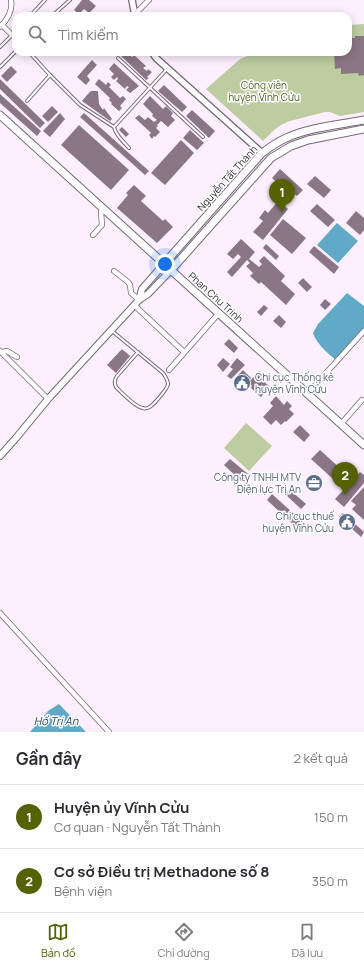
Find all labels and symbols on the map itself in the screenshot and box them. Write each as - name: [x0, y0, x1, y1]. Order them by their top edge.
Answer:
- park label: Công viên huyện Vĩnh Cửu: [228, 78, 300, 104]
- street label: Nguyễn Tất Thành: [194, 142, 260, 214]
- pin: 1: [269, 179, 295, 212]
- your location: [155, 254, 175, 274]
- street label: Phan Chu Trinh: [185, 268, 247, 326]
- place label: Chi cục Thống kê huyện Vĩnh Cửu: [255, 370, 334, 396]
- public building icon: Chi cục Thống kê huyện Vĩnh Cửu: [232, 373, 252, 393]
- pin: 2: [332, 462, 358, 495]
- place label: Công ty TNHH MTV Điện lực Trị An: [214, 470, 301, 496]
- office icon: Công ty TNHH MTV Điện lực Trị An: [304, 473, 324, 493]
- place label: Chi cục thuế huyện Vĩnh Cửu: [262, 509, 334, 535]
- public building icon: Chi cục thuế huyện Vĩnh Cửu: [337, 512, 357, 532]
- water label: Hồ Trị An: [34, 713, 79, 728]

